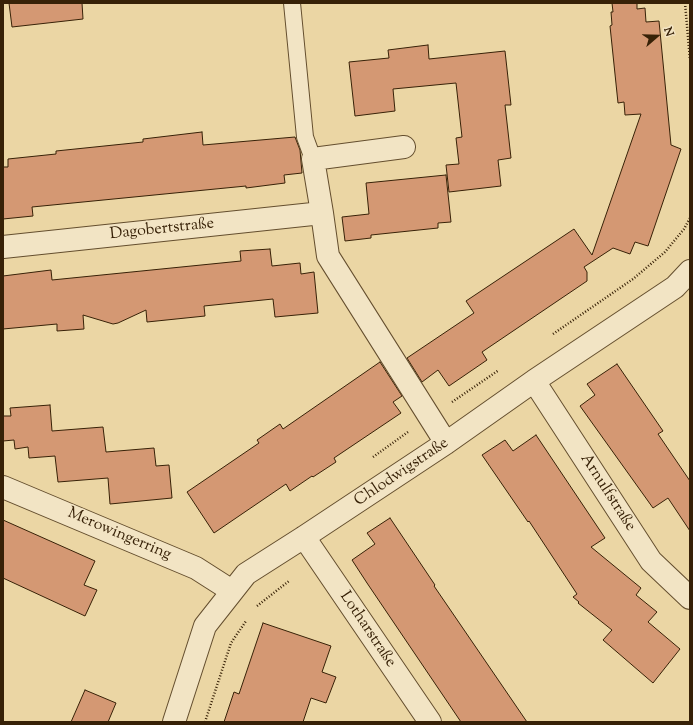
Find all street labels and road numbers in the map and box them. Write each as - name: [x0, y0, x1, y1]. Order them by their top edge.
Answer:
- street label: Dagobertstraße: [109, 215, 215, 245]
- street label: Chlodwigstraße: [351, 434, 453, 512]
- street label: Arnulfstraße: [575, 451, 639, 535]
- street label: Merowingerring: [64, 505, 174, 565]
- street label: Lotharstraße: [335, 588, 399, 672]

